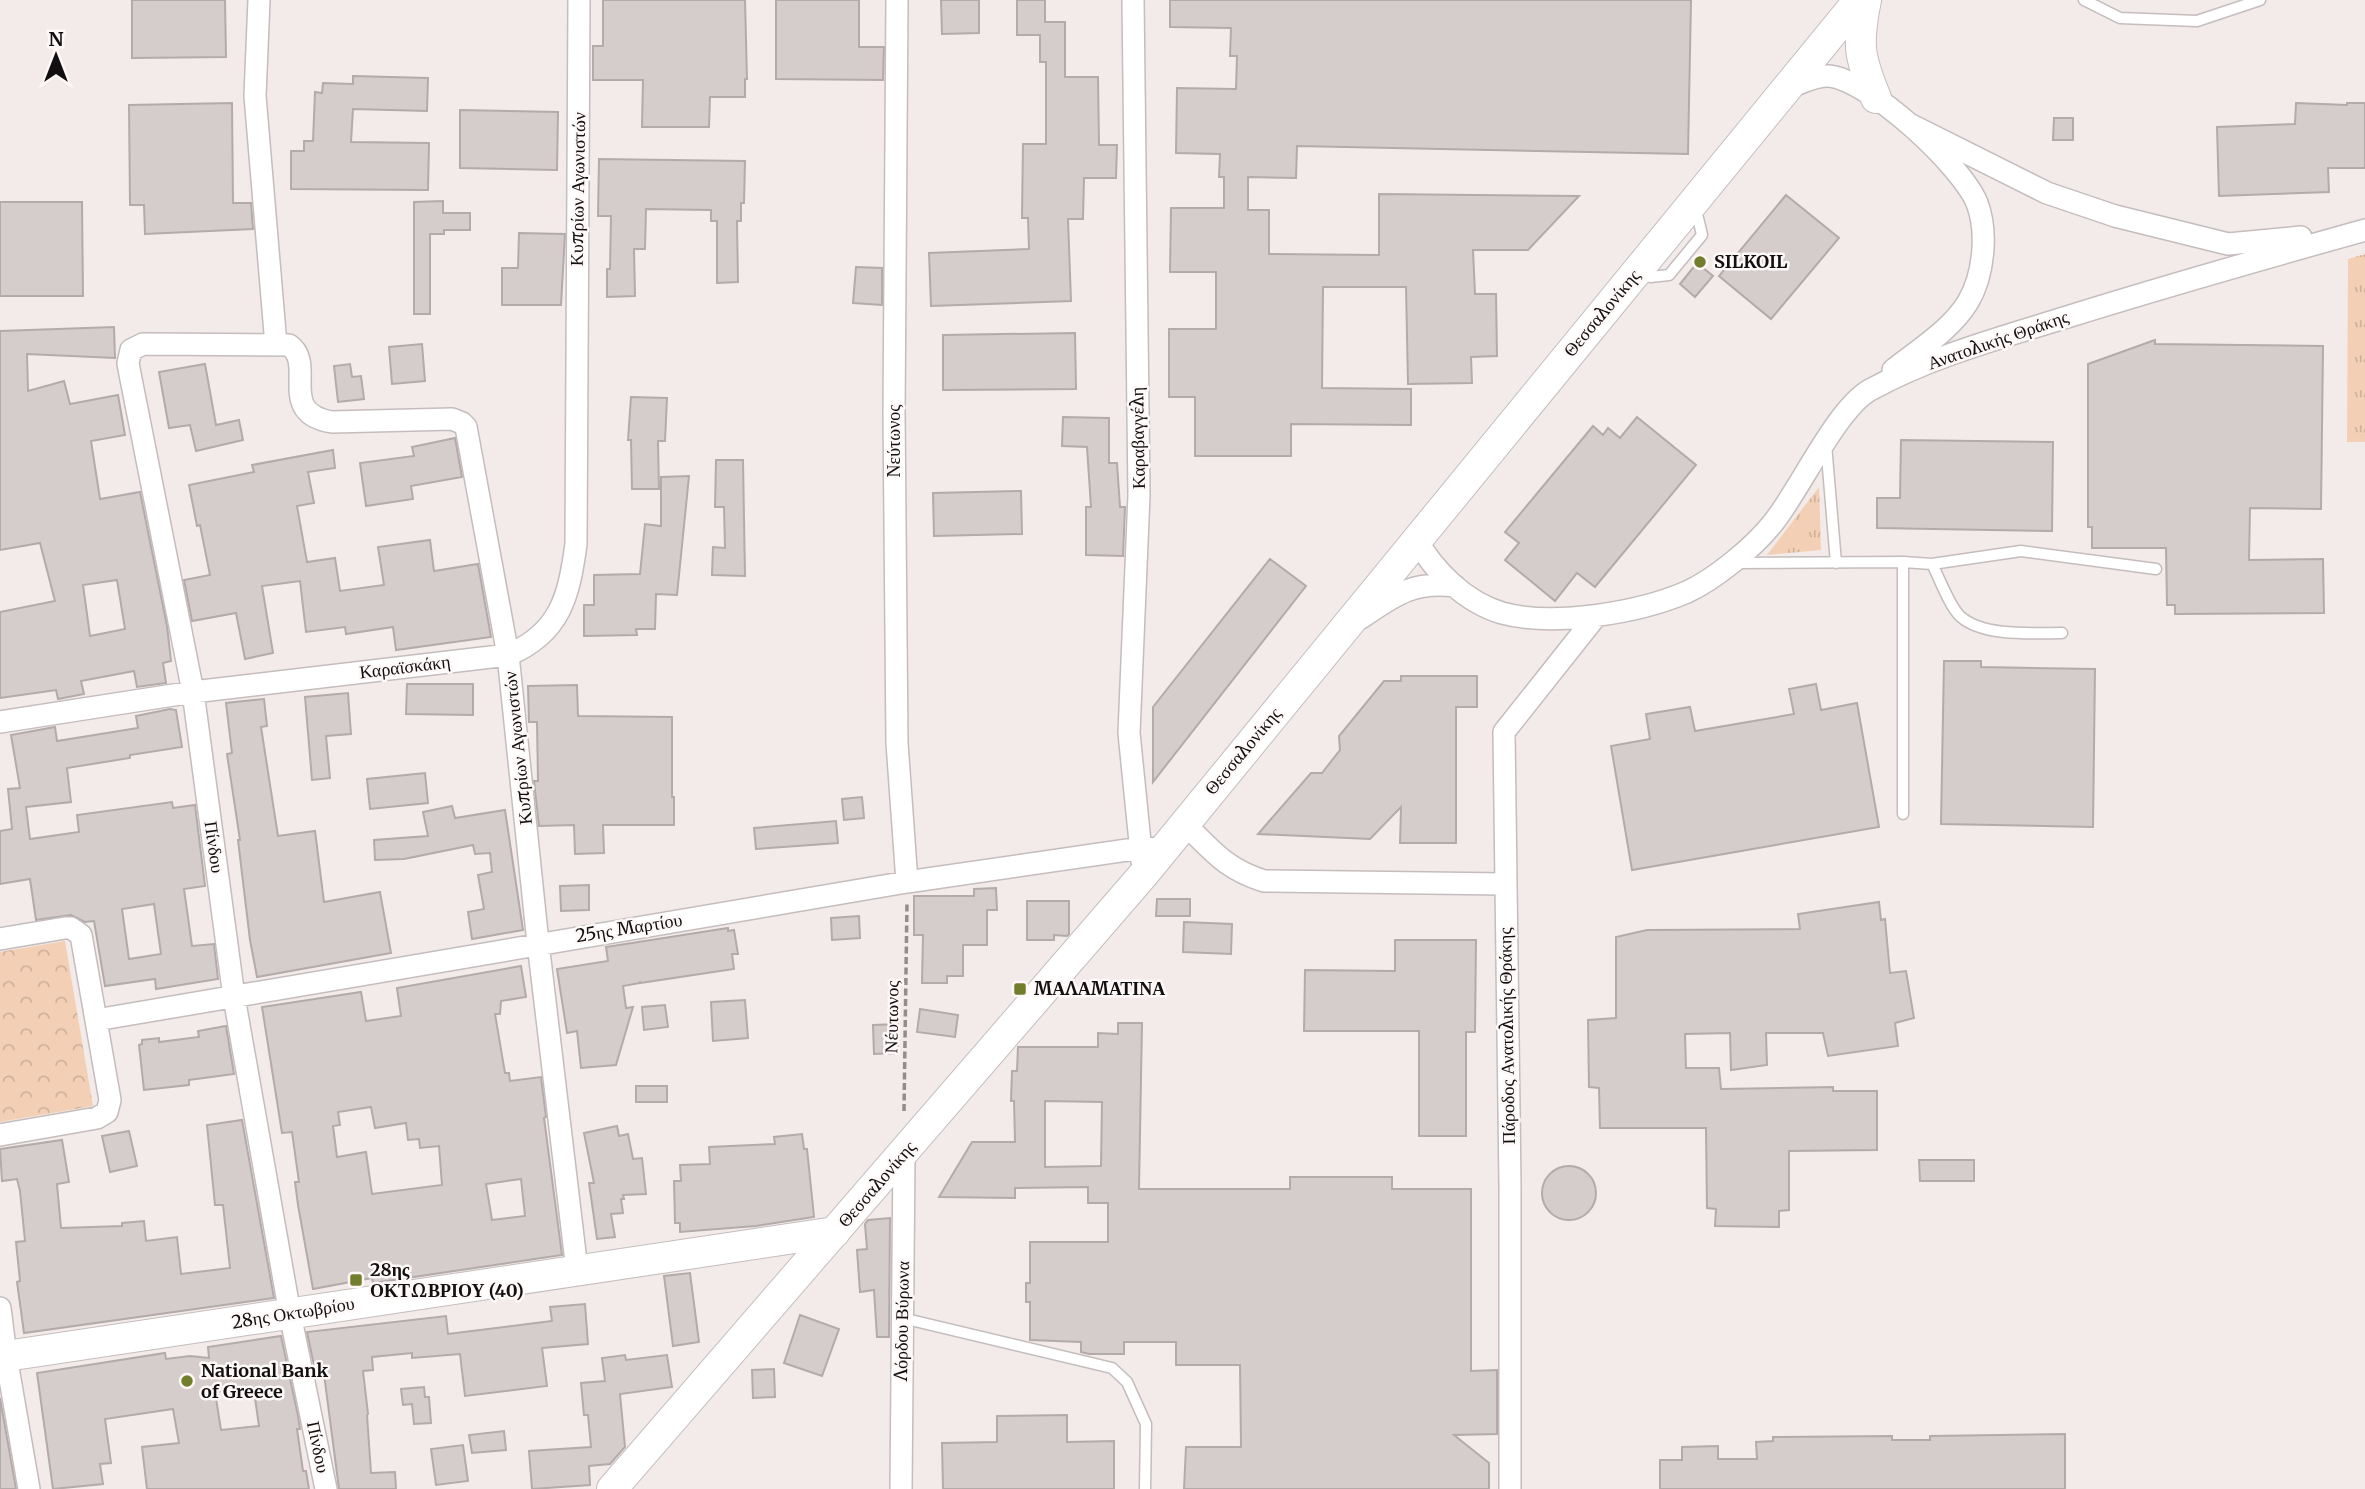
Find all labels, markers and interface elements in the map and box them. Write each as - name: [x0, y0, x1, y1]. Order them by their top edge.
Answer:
- north arrow: [21, 21, 91, 91]
- text: N: [48, 27, 64, 51]
- street label: Κυπρίων Αγωνιστών: [565, 112, 590, 266]
- place label: SILKOIL: [1714, 250, 1788, 273]
- marker: SILKOIL: [1692, 254, 1708, 270]
- street label: Θεσσαλονίκης: [1558, 264, 1645, 361]
- street label: Ανατολικής Θράκης: [1924, 305, 2071, 374]
- street label: Καραβαγγέλη: [1125, 387, 1150, 489]
- street label: Νεύτωνος: [882, 405, 905, 477]
- street label: Καραϊσκάκη: [358, 650, 452, 683]
- street label: Κυπρίων Αγωνιστών: [498, 670, 537, 826]
- street label: Θεσσαλονίκης: [1199, 702, 1286, 799]
- street label: Πίνδου: [199, 819, 230, 875]
- street label: 25ης Μαρτίου: [574, 908, 684, 947]
- street label: Πάροδος Ανατολικής Θράκης: [1493, 927, 1520, 1145]
- place label: ΜΑΛΑΜΑΤΙΝΑ: [1034, 977, 1165, 1000]
- street label: Νέυτωνος: [879, 980, 904, 1054]
- marker: ΜΑΛΑΜΑΤΙΝΑ: [1012, 981, 1028, 997]
- street label: Θεσσαλονίκης: [833, 1136, 921, 1232]
- place label: 28ης ΟΚΤΩΒΡΙΟΥ (40): [370, 1258, 524, 1302]
- street label: Λόρδου Βύρωνα: [889, 1260, 914, 1382]
- marker: 28ης ΟΚΤΩΒΡΙΟΥ (40): [348, 1272, 364, 1288]
- street label: 28ης Οκτωβρίου: [230, 1291, 356, 1334]
- place label: National Bank of Greece: [201, 1359, 329, 1403]
- marker: National Bank of Greece: [179, 1373, 195, 1389]
- street label: Πίνδου: [302, 1419, 335, 1475]

